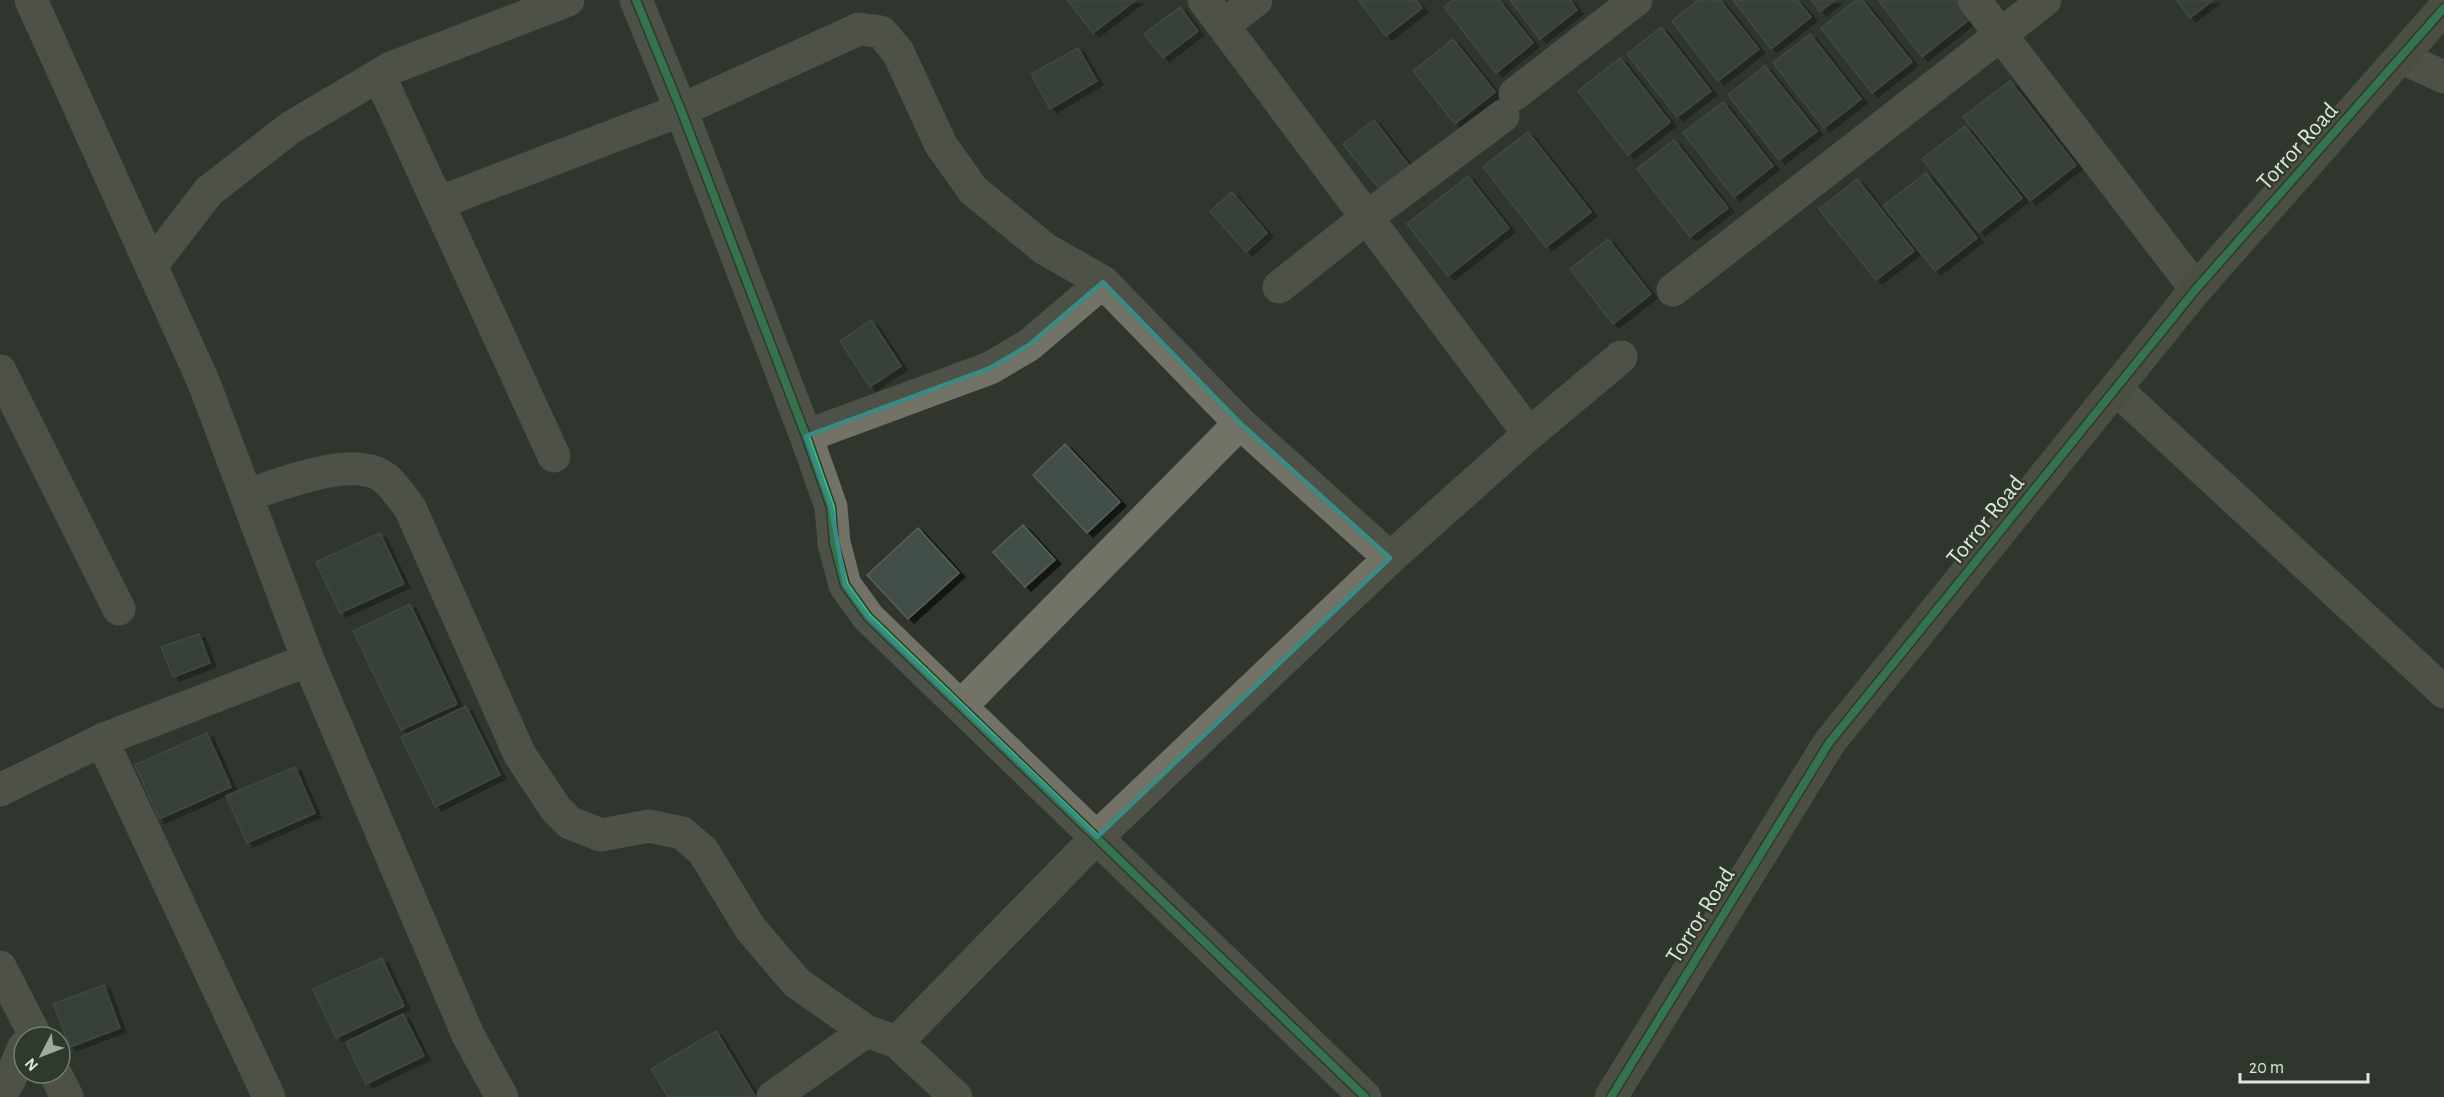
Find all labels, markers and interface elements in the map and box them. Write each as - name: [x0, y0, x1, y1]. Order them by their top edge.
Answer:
- street label: Torror Road: [2253, 98, 2343, 195]
- street label: Torror Road: [1942, 471, 2029, 570]
- street label: Torror Road: [1662, 863, 1740, 968]
- north arrow: [12, 1025, 72, 1085]
- scale bar: [2240, 1046, 2368, 1084]
- text: N: [22, 1055, 41, 1074]
- text: 20 m: [2249, 1059, 2284, 1077]

